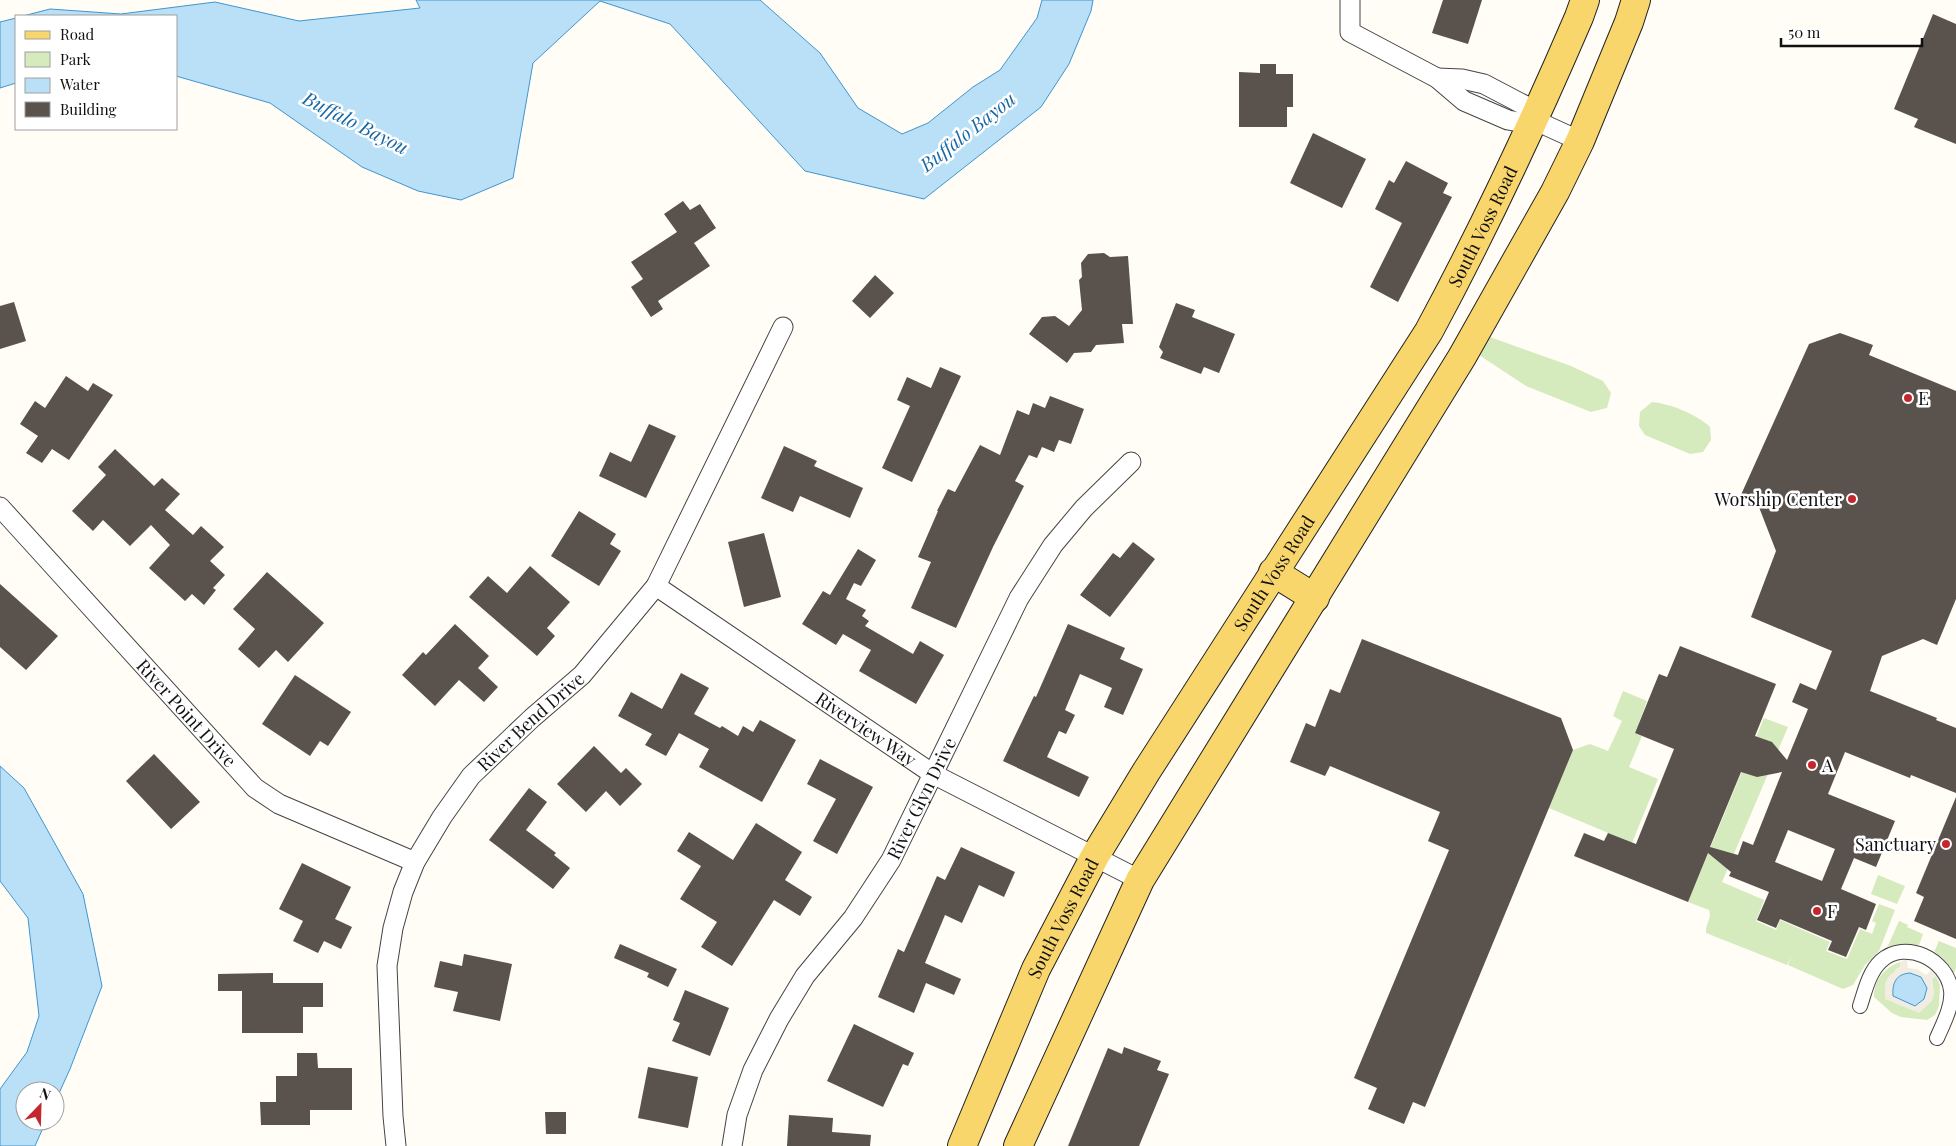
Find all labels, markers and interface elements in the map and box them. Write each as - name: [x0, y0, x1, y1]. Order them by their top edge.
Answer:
- legend: [15, 15, 178, 130]
- scale bar: [1781, 15, 1922, 47]
- text: 50 m: [1788, 22, 1821, 42]
- text: Road: [60, 24, 94, 44]
- text: Park: [60, 49, 92, 69]
- text: Water: [59, 74, 100, 94]
- water label: Buffalo Bayou: [298, 84, 413, 160]
- water label: Buffalo Bayou: [913, 85, 1020, 177]
- text: Building: [60, 99, 117, 119]
- street label: South Voss Road: [1442, 161, 1523, 291]
- place label: E: [1918, 386, 1929, 410]
- marker: E: [1902, 392, 1914, 404]
- place label: Worship Center: [1714, 487, 1842, 511]
- marker: Worship Center: [1846, 493, 1858, 505]
- street label: South Voss Road: [1228, 510, 1320, 635]
- street label: River Point Drive: [132, 654, 242, 772]
- street label: River Bend Drive: [472, 666, 589, 776]
- street label: Riverview Way: [811, 686, 921, 771]
- street label: River Glyn Drive: [881, 733, 961, 863]
- place label: A: [1821, 753, 1834, 777]
- marker: A: [1806, 759, 1818, 771]
- place label: Sanctuary: [1855, 832, 1936, 856]
- marker: Sanctuary: [1940, 838, 1952, 850]
- street label: South Voss Road: [1021, 854, 1104, 982]
- place label: F: [1827, 899, 1837, 923]
- marker: F: [1811, 905, 1823, 917]
- north arrow: [15, 1081, 65, 1131]
- text: N: [37, 1083, 54, 1104]

